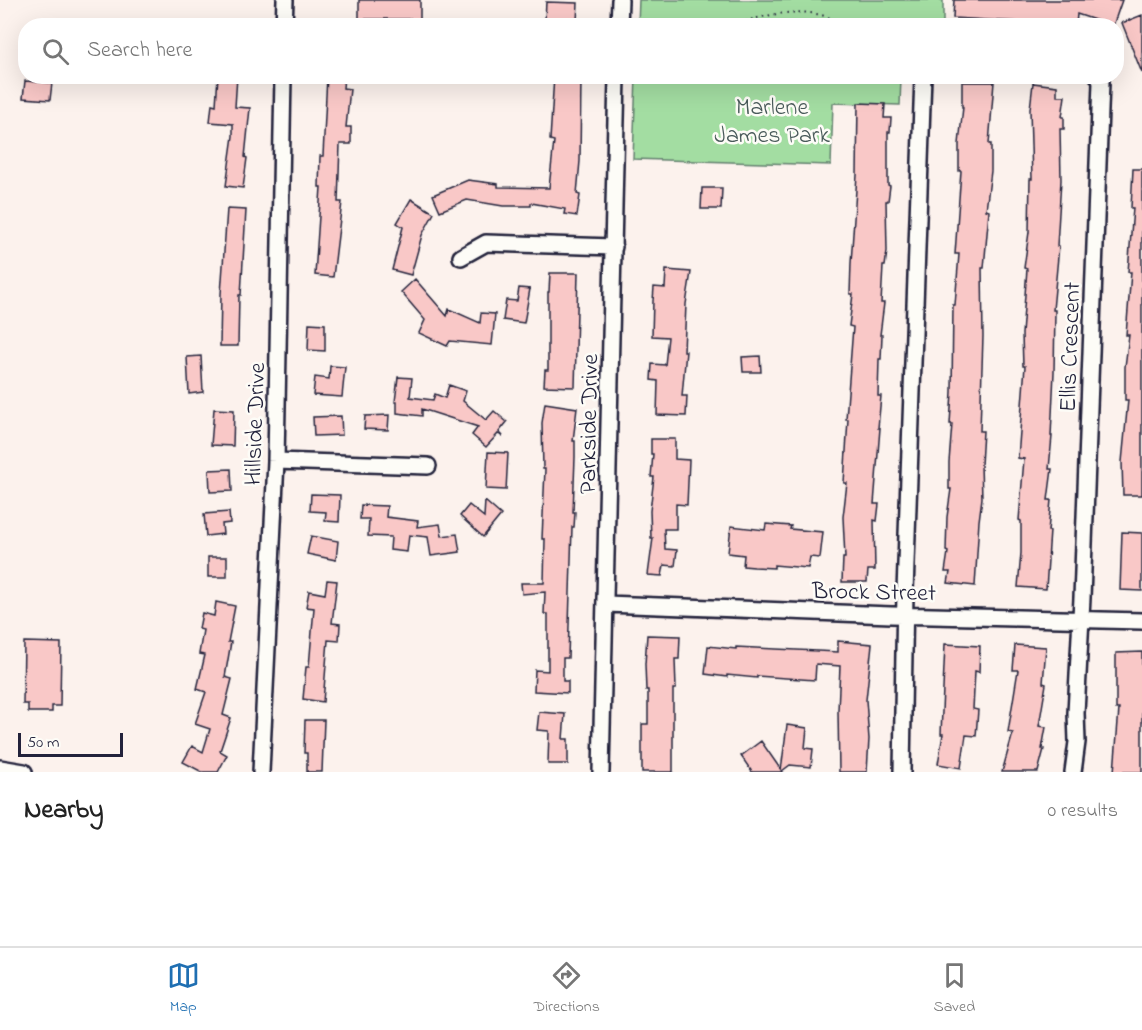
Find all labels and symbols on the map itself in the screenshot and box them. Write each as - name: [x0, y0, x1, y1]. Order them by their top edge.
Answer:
- park label: Marlene James Park: [714, 91, 830, 154]
- street label: Ellis Crescent: [1052, 281, 1091, 413]
- street label: Parkside Drive: [572, 353, 609, 494]
- street label: Hillside Drive: [237, 362, 276, 486]
- street label: Brock Street: [811, 575, 936, 612]
- scale bar: [18, 730, 123, 758]

